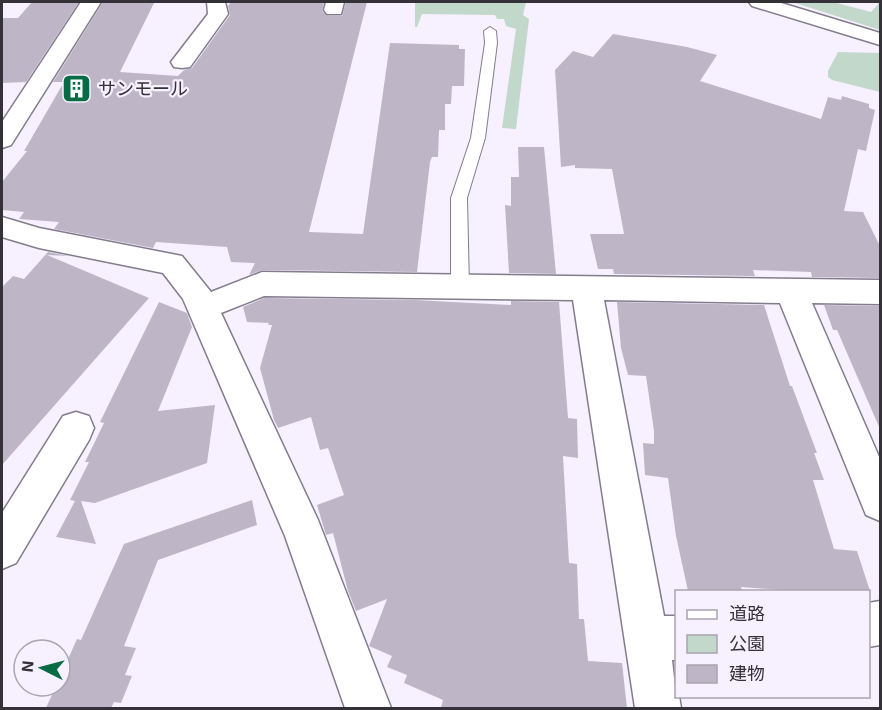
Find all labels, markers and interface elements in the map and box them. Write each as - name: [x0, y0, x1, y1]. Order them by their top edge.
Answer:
- building icon: サンモール: [61, 72, 93, 104]
- place label: サンモール: [98, 77, 188, 99]
- legend: [675, 590, 870, 698]
- text: 道路: [729, 602, 765, 624]
- text: 公園: [729, 632, 765, 654]
- north arrow: [12, 638, 72, 698]
- text: N: [17, 660, 37, 673]
- text: 建物: [729, 662, 765, 684]

